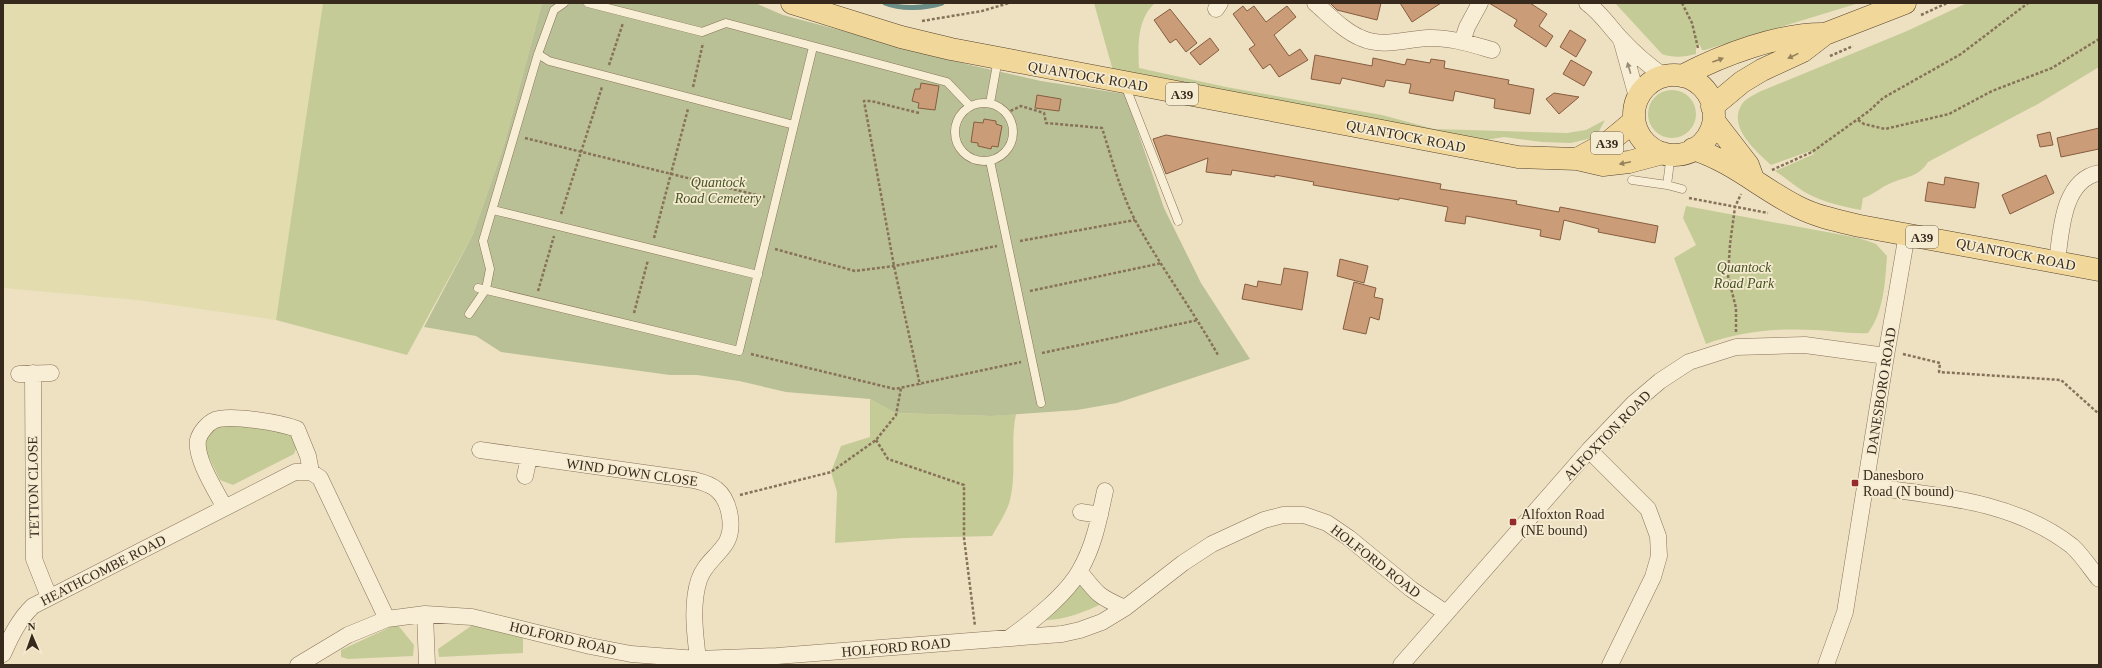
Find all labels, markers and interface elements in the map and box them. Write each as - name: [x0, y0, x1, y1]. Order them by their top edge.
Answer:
- one-way arrow: [1787, 53, 1798, 59]
- one-way arrow: [1712, 57, 1724, 63]
- street label: QUANTOCK ROAD: [1027, 59, 1149, 94]
- one-way arrow: [1626, 62, 1632, 74]
- road number: A39: [1166, 83, 1198, 105]
- street label: QUANTOCK ROAD: [1345, 118, 1467, 155]
- road number: A39: [1591, 132, 1623, 154]
- one-way arrow: [1619, 160, 1631, 166]
- park label: Quantock Road Cemetery: [674, 175, 762, 206]
- road number: A39: [1906, 226, 1938, 248]
- street label: QUANTOCK ROAD: [1955, 236, 2077, 273]
- park label: Quantock Road Park: [1713, 260, 1775, 291]
- street label: DANESBORO ROAD: [1864, 326, 1899, 456]
- street label: ALFOXTON ROAD: [1561, 388, 1654, 483]
- street label: TETTON CLOSE: [25, 436, 42, 538]
- street label: WIND DOWN CLOSE: [565, 456, 699, 489]
- place label: Danesboro Road (N bound): [1863, 468, 1954, 500]
- marker: Danesboro Road (N bound): [1850, 478, 1860, 488]
- place label: Alfoxton Road (NE bound): [1521, 507, 1605, 539]
- marker: Alfoxton Road (NE bound): [1508, 517, 1518, 527]
- street label: HOLFORD ROAD: [1328, 522, 1423, 601]
- street label: HEATHCOMBE ROAD: [38, 532, 168, 609]
- north arrow: [12, 616, 52, 656]
- street label: HOLFORD ROAD: [508, 619, 618, 658]
- text: N: [27, 620, 36, 632]
- street label: HOLFORD ROAD: [841, 635, 951, 660]

